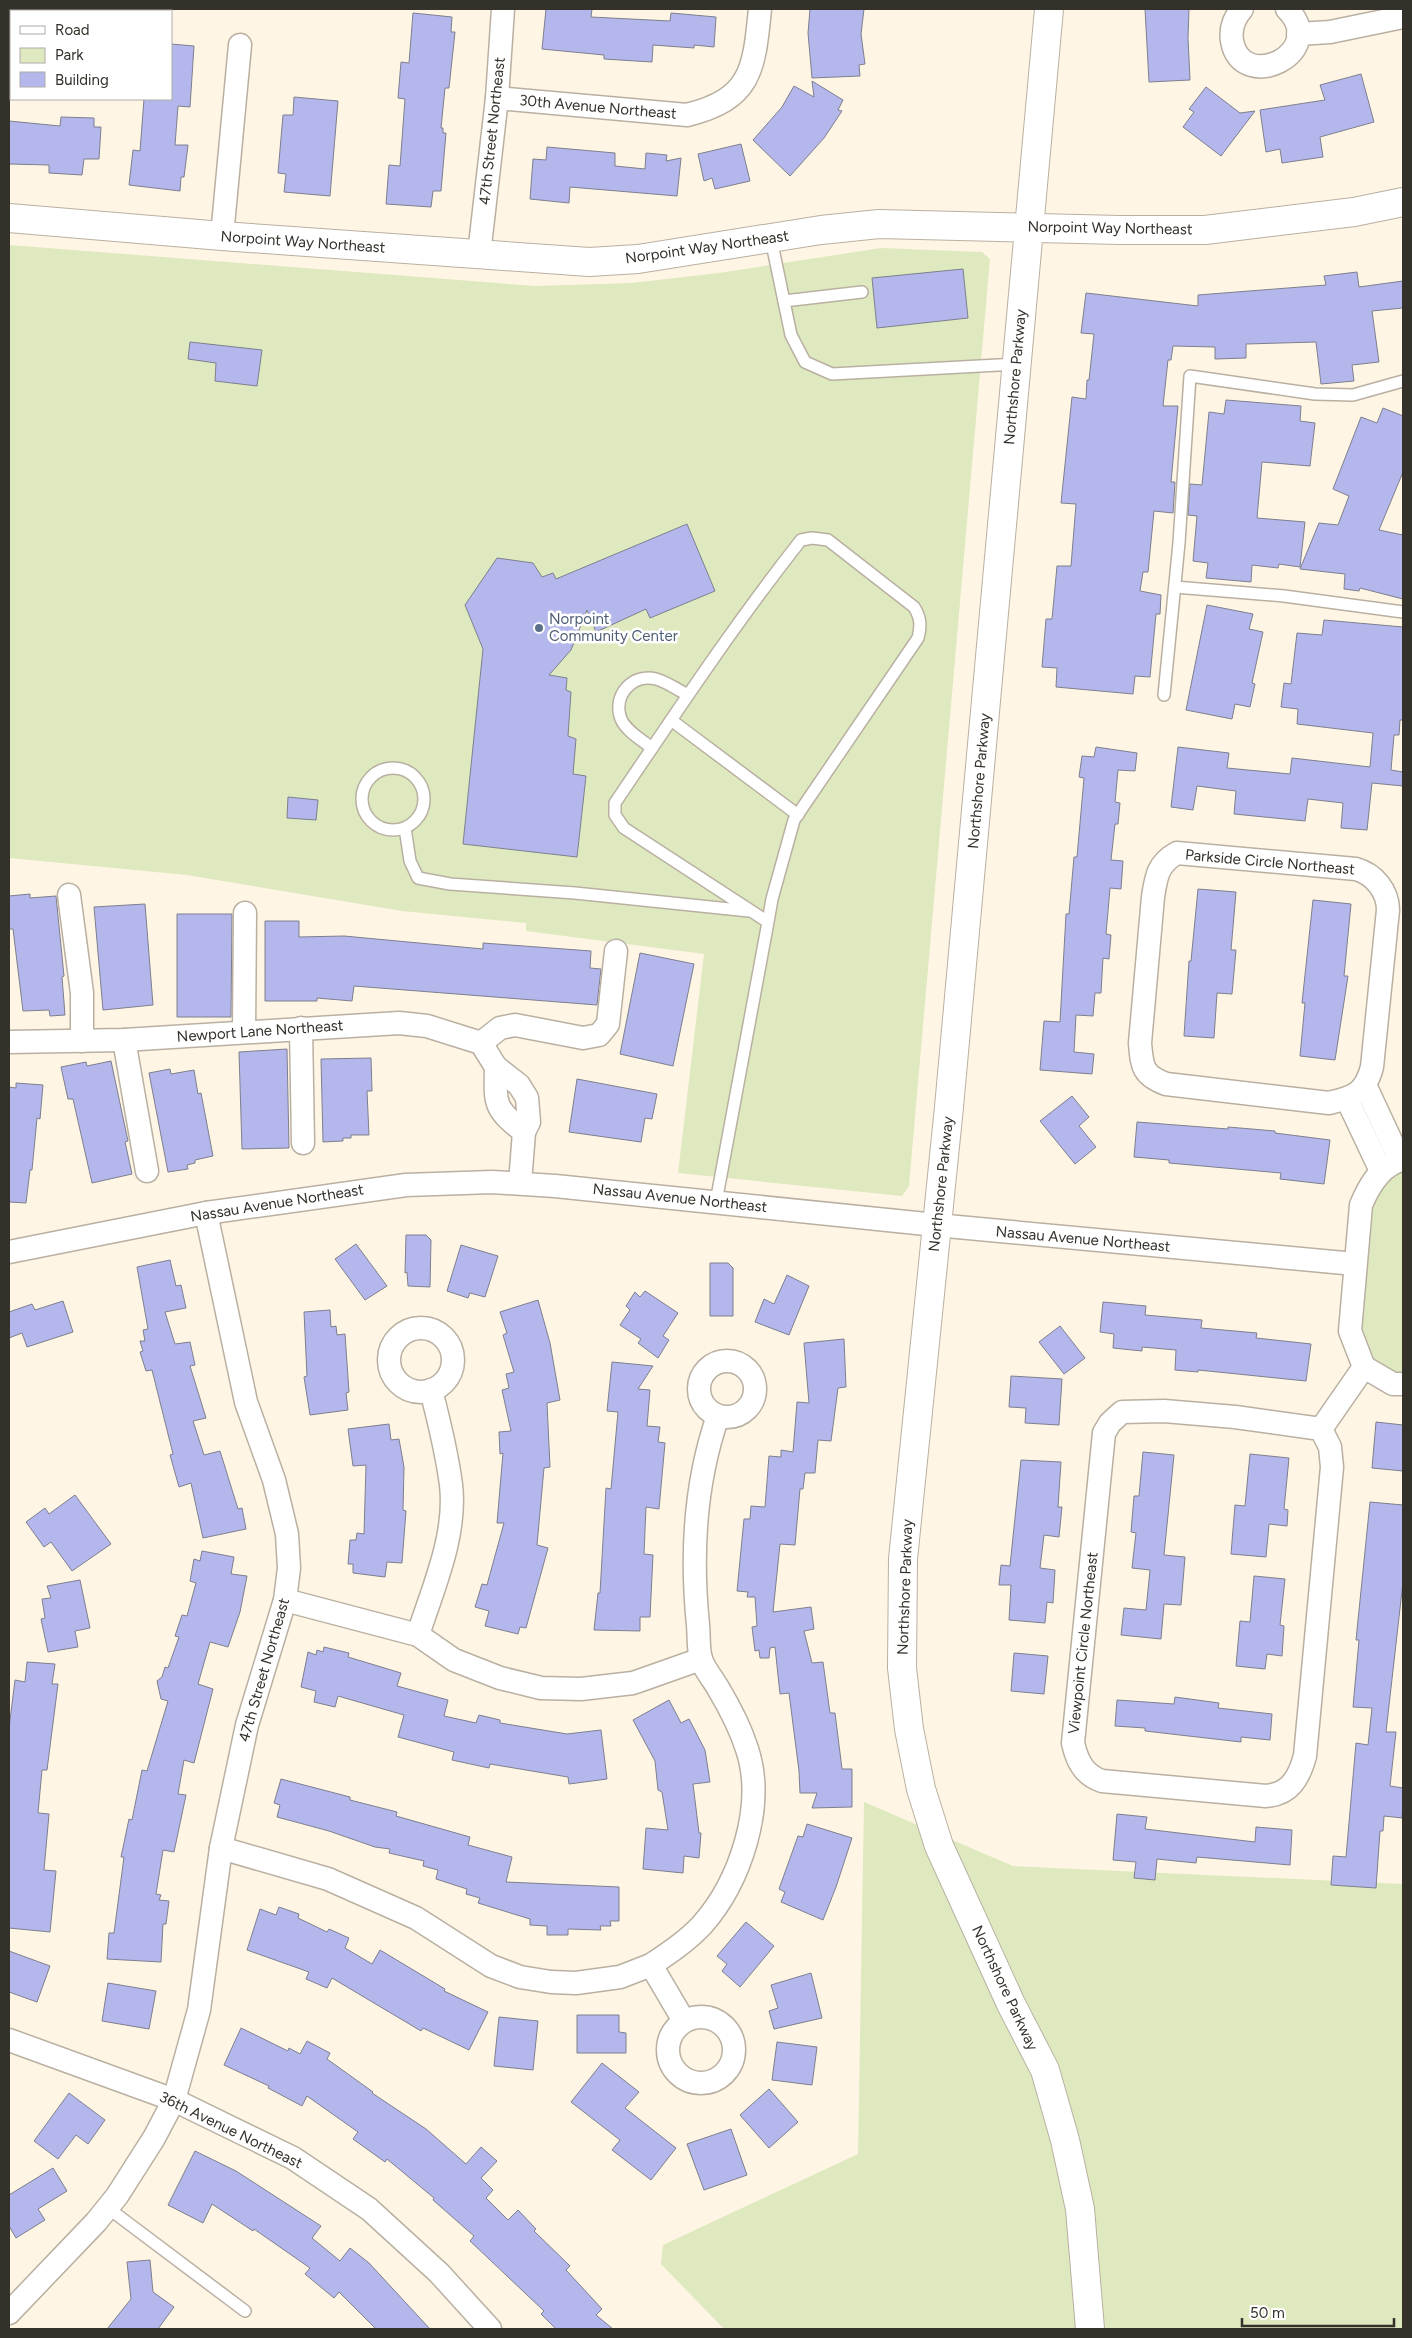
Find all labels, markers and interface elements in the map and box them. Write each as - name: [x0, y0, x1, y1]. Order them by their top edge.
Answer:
- legend: [10, 10, 172, 100]
- text: Road: [55, 21, 90, 39]
- text: Park: [55, 46, 84, 64]
- street label: 47th Street Northeast: [475, 56, 509, 206]
- text: Building: [55, 71, 109, 89]
- street label: 30th Avenue Northeast: [519, 91, 678, 123]
- street label: Norpoint Way Northeast: [1027, 218, 1193, 238]
- street label: Norpoint Way Northeast: [220, 227, 386, 257]
- street label: Norpoint Way Northeast: [624, 227, 790, 267]
- street label: Northshore Parkway: [1000, 308, 1030, 446]
- place label: Norpoint Community Center: [549, 610, 678, 645]
- marker: Norpoint Community Center: [533, 622, 545, 634]
- street label: Northshore Parkway: [964, 712, 994, 850]
- street label: Parkside Circle Northeast: [1184, 846, 1356, 878]
- street label: Newport Lane Northeast: [176, 1016, 344, 1046]
- street label: Northshore Parkway: [925, 1115, 957, 1253]
- street label: Nassau Avenue Northeast: [189, 1180, 365, 1226]
- street label: Nassau Avenue Northeast: [592, 1180, 768, 1216]
- street label: Nassau Avenue Northeast: [995, 1222, 1171, 1256]
- street label: Northshore Parkway: [894, 1519, 916, 1655]
- street label: Viewpoint Circle Northeast: [1064, 1551, 1102, 1735]
- street label: 47th Street Northeast: [235, 1596, 293, 1744]
- street label: Northshore Parkway: [968, 1923, 1042, 2054]
- street label: 36th Avenue Northeast: [157, 2088, 306, 2173]
- scale bar: [1242, 2296, 1394, 2328]
- text: 50 m: [1250, 2304, 1285, 2322]

